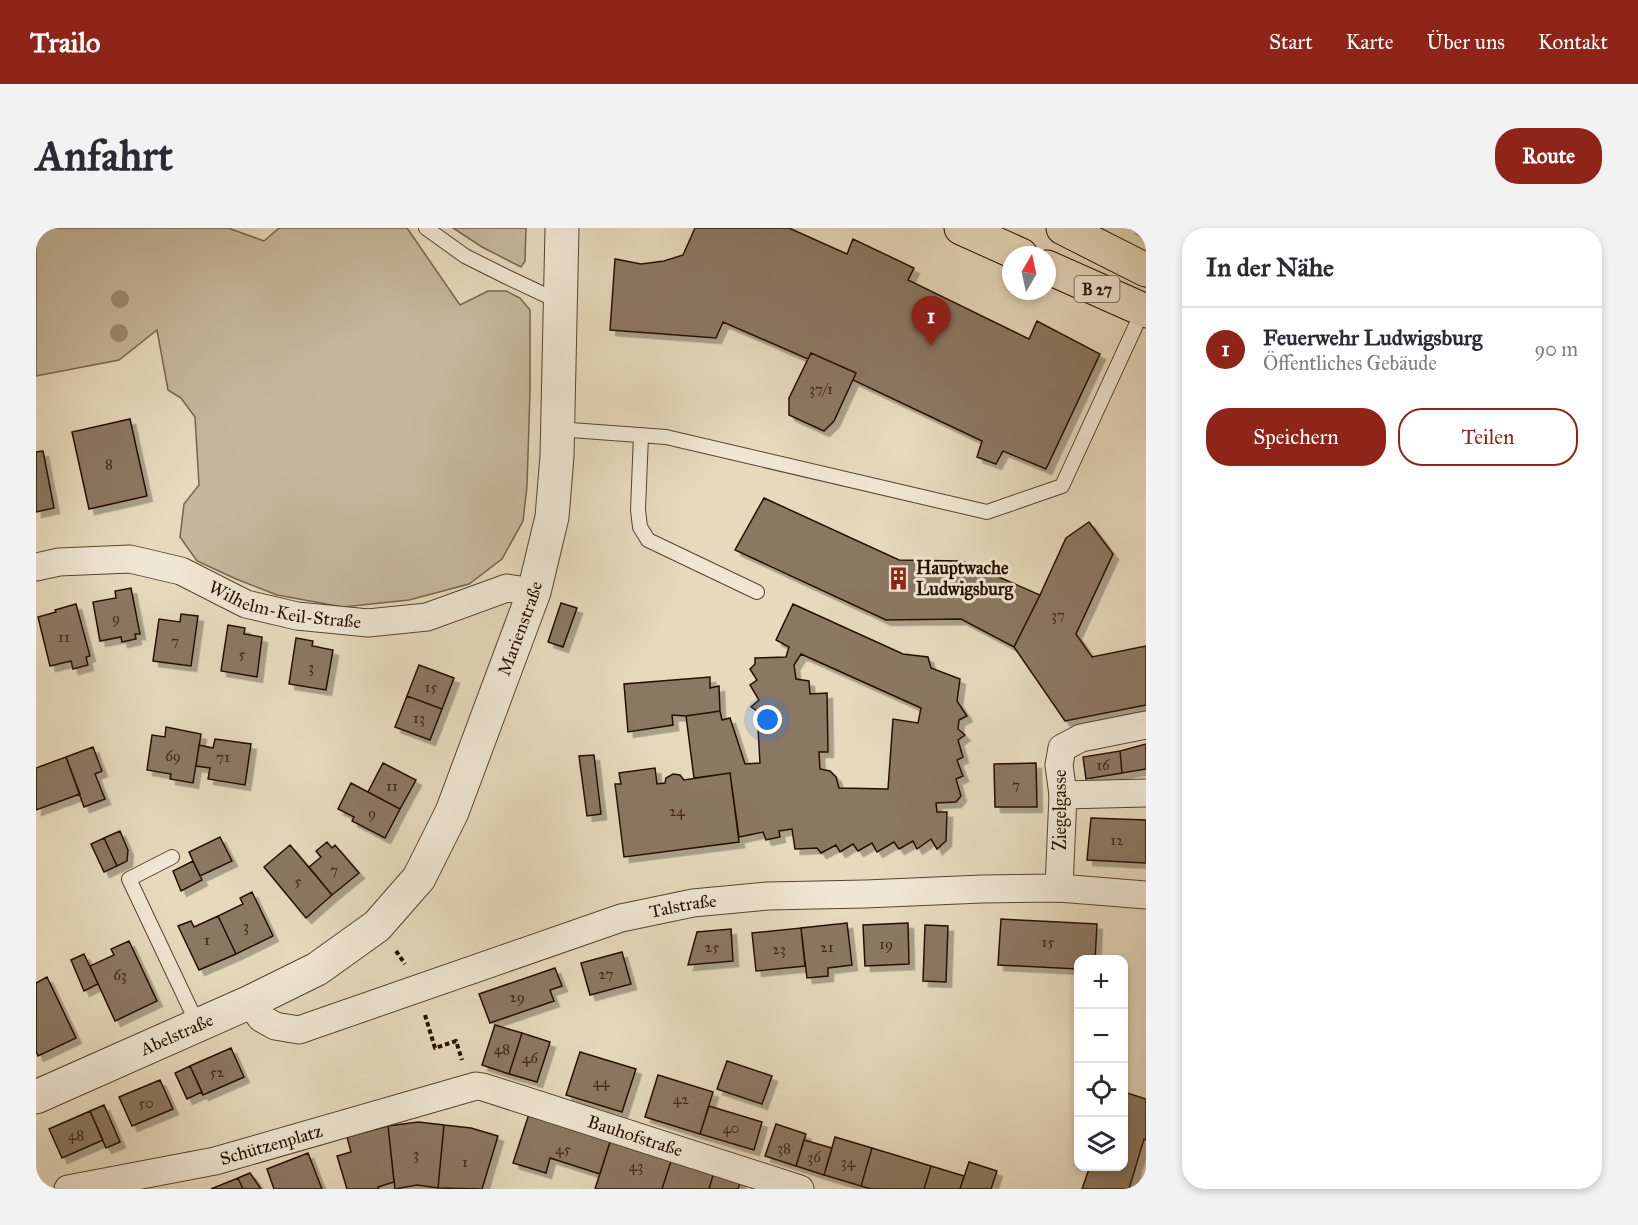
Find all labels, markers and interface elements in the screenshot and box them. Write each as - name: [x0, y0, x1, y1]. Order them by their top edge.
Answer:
- text: Trailo: [30, 25, 100, 60]
- text: Start: [1269, 29, 1313, 55]
- text: Karte: [1346, 29, 1394, 55]
- text: Über uns: [1427, 29, 1505, 55]
- text: Kontakt: [1538, 29, 1608, 55]
- button: Route: [1495, 128, 1602, 184]
- text: Anfahrt: [36, 130, 173, 182]
- north arrow: [1002, 246, 1056, 300]
- text: In der Nähe: [1206, 251, 1334, 283]
- road number: B 27: [1074, 276, 1120, 302]
- pin: 1: [912, 296, 950, 346]
- text: Feuerwehr Ludwigsburg: [1263, 324, 1482, 351]
- text: 1: [1222, 337, 1229, 361]
- text: 90 m: [1535, 337, 1578, 361]
- text: Öffentliches Gebäude: [1263, 351, 1437, 375]
- house number: 37/1: [809, 380, 833, 398]
- button: Speichern: [1206, 408, 1386, 466]
- button: Teilen: [1398, 408, 1578, 466]
- house number: 8: [105, 455, 113, 473]
- place label: Hauptwache Ludwigsburg: [916, 557, 1014, 601]
- building icon: Hauptwache Ludwigsburg: [885, 565, 911, 591]
- street label: Wilhelm-Keil-Straße: [205, 576, 362, 633]
- street label: Marienstraße: [493, 579, 547, 679]
- house number: 37: [1051, 606, 1065, 624]
- house number: 9: [112, 609, 120, 627]
- house number: 11: [58, 628, 70, 646]
- house number: 7: [171, 632, 179, 650]
- house number: 5: [239, 645, 246, 663]
- house number: 3: [308, 658, 314, 676]
- house number: 15: [425, 678, 437, 696]
- your location: [753, 705, 782, 734]
- house number: 13: [413, 709, 425, 727]
- house number: 69: [165, 747, 181, 765]
- house number: 71: [216, 748, 230, 766]
- house number: 16: [1096, 756, 1111, 774]
- street label: Ziegelgasse: [1049, 770, 1072, 850]
- house number: 7: [1012, 776, 1020, 794]
- house number: 11: [386, 777, 398, 795]
- house number: 24: [669, 802, 686, 820]
- house number: 9: [368, 804, 376, 822]
- house number: 12: [1110, 831, 1124, 849]
- house number: 7: [330, 861, 338, 879]
- house number: 5: [295, 872, 302, 890]
- street label: Talstraße: [647, 890, 718, 923]
- house number: 3: [243, 917, 249, 935]
- house number: 1: [204, 931, 210, 949]
- house number: 15: [1042, 933, 1054, 951]
- house number: 19: [879, 935, 893, 953]
- house number: 25: [705, 938, 719, 956]
- house number: 21: [820, 938, 834, 956]
- house number: 23: [772, 940, 786, 958]
- map controls: [1074, 955, 1128, 1171]
- button: +: [1074, 955, 1128, 1009]
- house number: 27: [599, 965, 614, 983]
- house number: 63: [113, 966, 127, 984]
- house number: 29: [509, 988, 525, 1006]
- street label: Abelstraße: [136, 1009, 217, 1061]
- button: −: [1074, 1009, 1128, 1063]
- house number: 48: [494, 1040, 510, 1058]
- house number: 46: [522, 1049, 539, 1067]
- house number: 52: [210, 1063, 225, 1081]
- button: locate: [1074, 1063, 1128, 1117]
- house number: 44: [593, 1073, 610, 1091]
- house number: 42: [673, 1090, 689, 1108]
- house number: 50: [138, 1094, 154, 1112]
- street label: Bauhofstraße: [585, 1110, 685, 1161]
- button: layers: [1074, 1117, 1128, 1171]
- house number: 40: [722, 1119, 740, 1137]
- street label: Schützenplatz: [217, 1120, 325, 1170]
- house number: 48: [68, 1126, 84, 1144]
- house number: 38: [777, 1139, 791, 1157]
- house number: 45: [555, 1140, 571, 1158]
- house number: 3: [413, 1145, 419, 1163]
- house number: 36: [807, 1148, 822, 1166]
- house number: 1: [462, 1153, 468, 1171]
- house number: 34: [841, 1153, 856, 1171]
- house number: 43: [629, 1157, 643, 1175]

